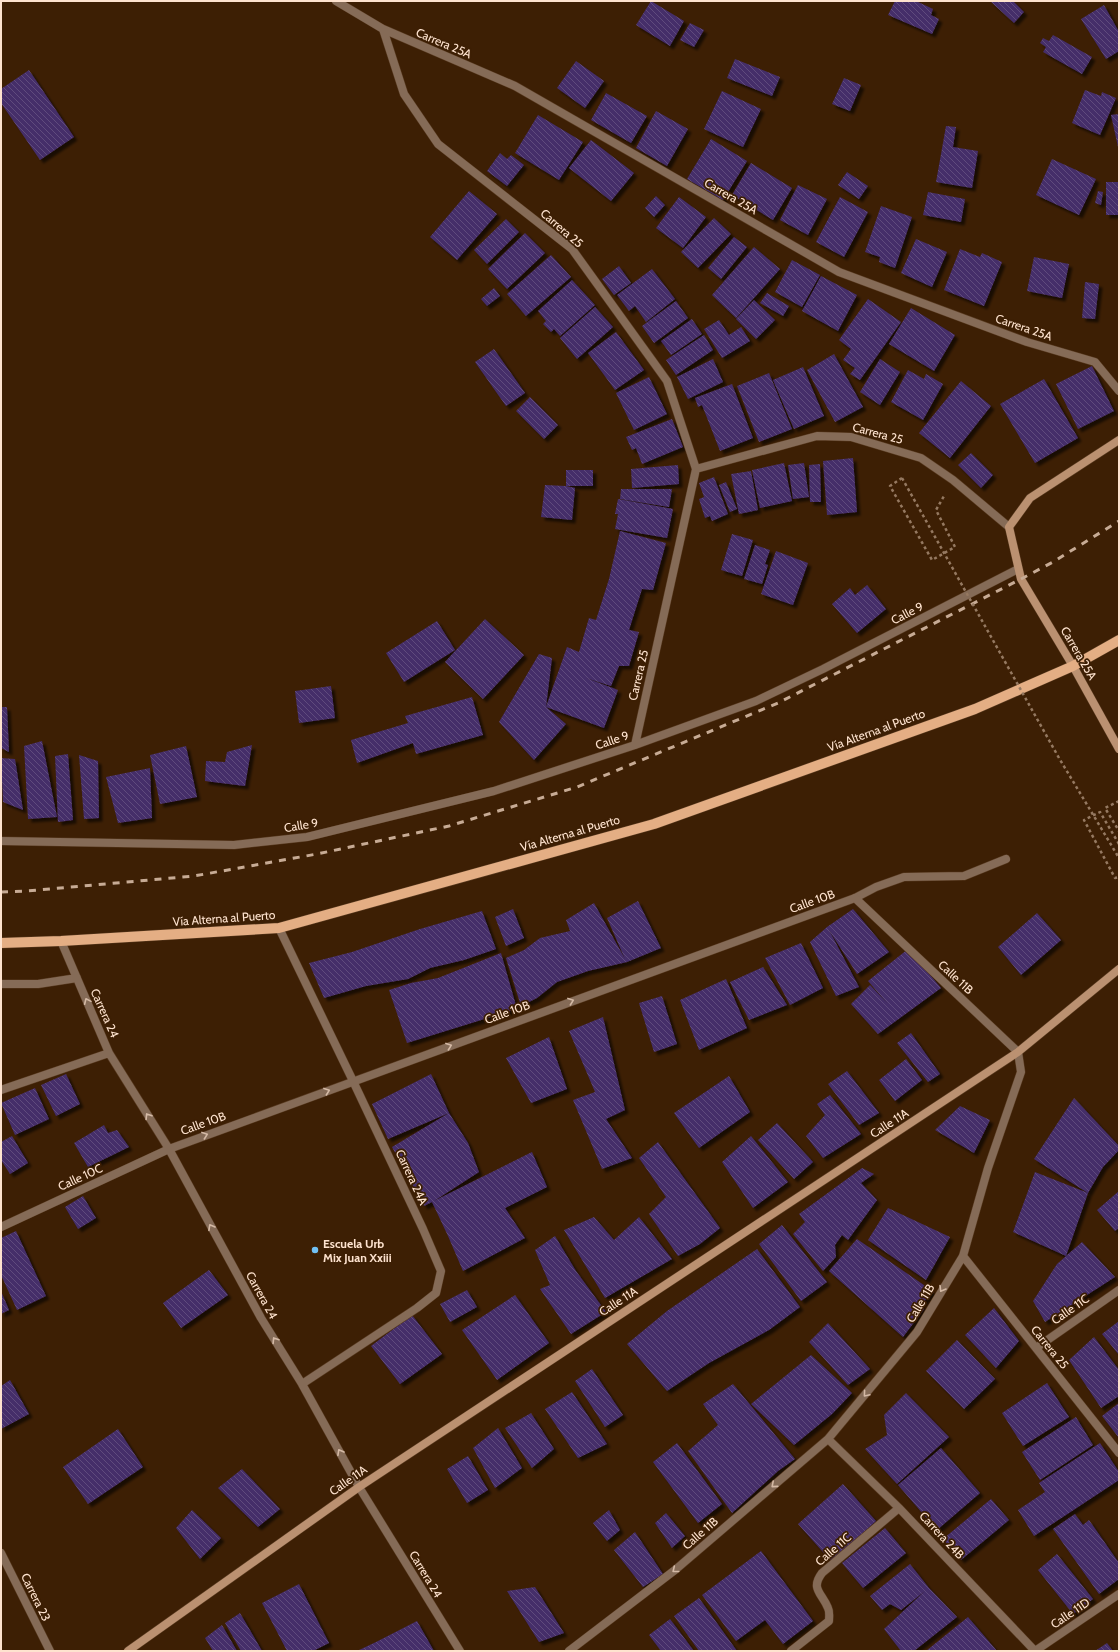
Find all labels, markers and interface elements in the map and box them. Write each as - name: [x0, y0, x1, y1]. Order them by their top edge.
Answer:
- street label: Carrera 25A: [414, 25, 475, 62]
- street label: Carrera 25A: [702, 175, 761, 218]
- street label: Carrera 25: [538, 205, 586, 251]
- street label: Carrera 25A: [994, 310, 1055, 344]
- street label: Carrera 25: [851, 419, 905, 447]
- street label: Calle 9: [888, 598, 926, 627]
- street label: Carrera 25A: [1058, 624, 1101, 683]
- street label: Carrera 25: [625, 648, 651, 702]
- street label: Vía Alterna al Puerto: [825, 705, 927, 755]
- street label: Calle 9: [593, 727, 631, 752]
- street label: Vía Alterna al Puerto: [518, 811, 622, 854]
- street label: Calle 9: [283, 815, 319, 835]
- street label: Calle 10B: [787, 886, 837, 916]
- street label: Vía Alterna al Puerto: [172, 907, 276, 929]
- street label: Calle 11B: [935, 957, 977, 997]
- street label: Carrera 24: [88, 986, 122, 1040]
- street label: Calle 10B: [482, 997, 532, 1027]
- one-way arrow: [84, 998, 92, 1006]
- one-way arrow: [568, 998, 575, 1006]
- one-way arrow: [446, 1043, 453, 1051]
- one-way arrow: [324, 1087, 331, 1095]
- street label: Calle 11A: [867, 1105, 912, 1141]
- street label: Calle 10B: [178, 1108, 228, 1138]
- one-way arrow: [146, 1113, 153, 1120]
- one-way arrow: [202, 1132, 209, 1140]
- street label: Carrera 24A: [393, 1147, 432, 1208]
- street label: Calle 10C: [55, 1160, 105, 1194]
- one-way arrow: [208, 1224, 216, 1231]
- place label: Escuela Urb Mix Juan Xxiii: [323, 1236, 392, 1265]
- marker: Escuela Urb Mix Juan Xxiii: [310, 1245, 320, 1255]
- street label: Carrera 24: [243, 1269, 281, 1321]
- street label: Calle 11B: [903, 1281, 937, 1325]
- street label: Calle 11A: [596, 1283, 641, 1319]
- one-way arrow: [940, 1285, 947, 1292]
- street label: Calle 11C: [1048, 1291, 1092, 1327]
- street label: Carrera 25: [1028, 1322, 1072, 1372]
- one-way arrow: [272, 1337, 279, 1344]
- one-way arrow: [863, 1389, 870, 1396]
- one-way arrow: [338, 1449, 345, 1457]
- street label: Calle 11A: [326, 1461, 370, 1498]
- one-way arrow: [771, 1481, 779, 1488]
- street label: Carrera 24B: [916, 1508, 968, 1562]
- street label: Calle 11B: [679, 1513, 721, 1553]
- street label: Calle 11C: [812, 1529, 854, 1569]
- street label: Carrera 24: [406, 1548, 446, 1600]
- one-way arrow: [673, 1565, 680, 1572]
- street label: Carrera 23: [18, 1570, 54, 1624]
- street label: Calle 11D: [1048, 1594, 1093, 1632]

